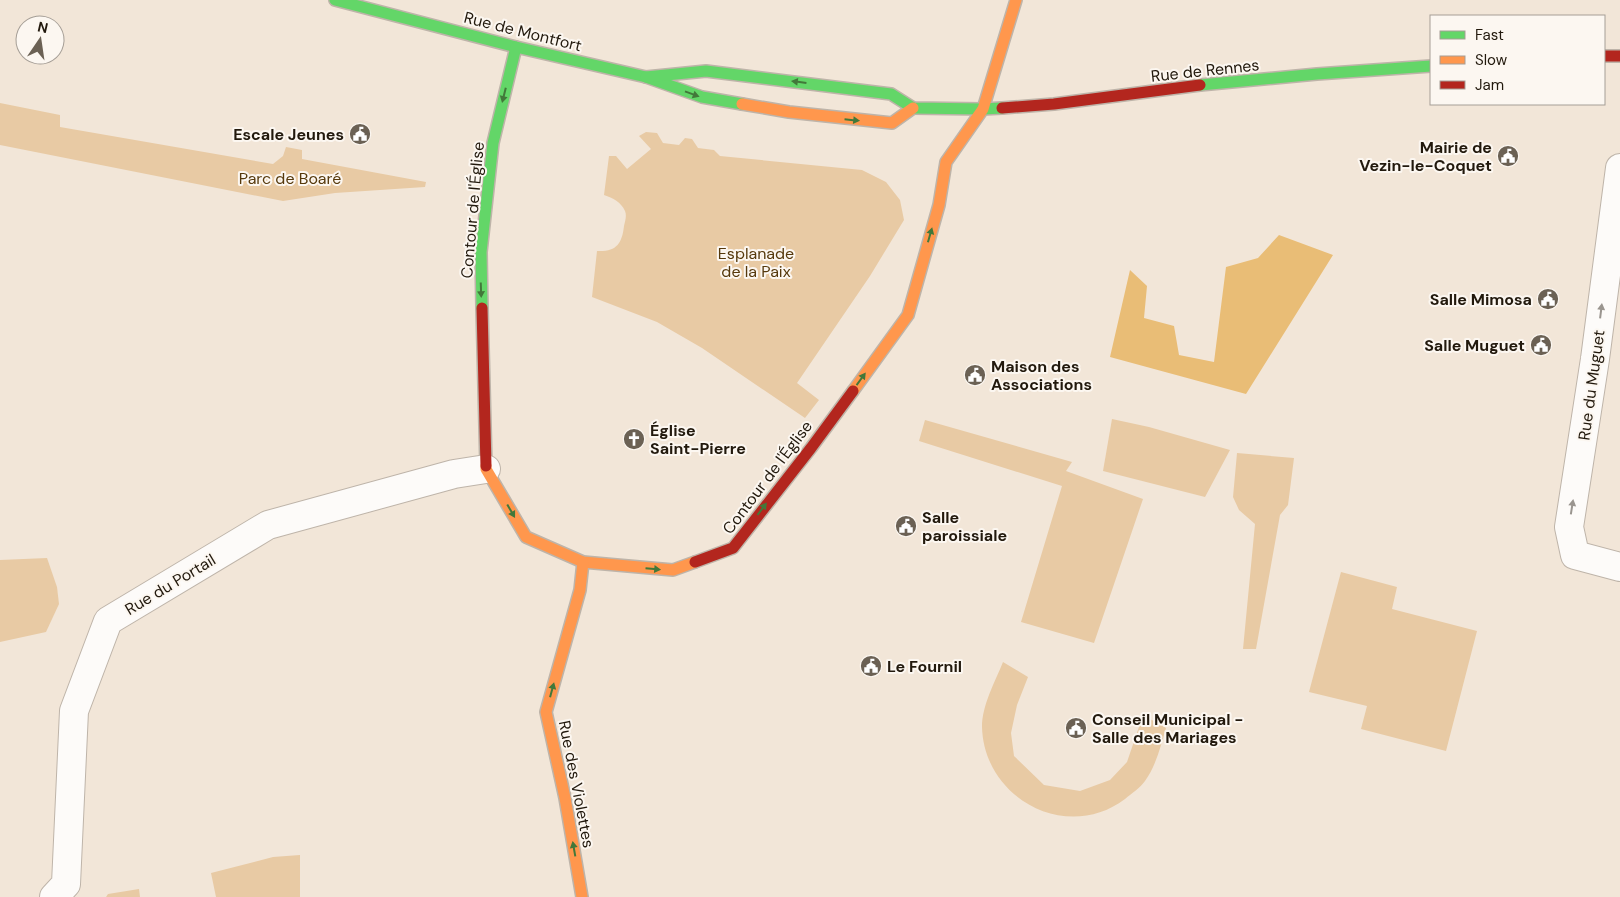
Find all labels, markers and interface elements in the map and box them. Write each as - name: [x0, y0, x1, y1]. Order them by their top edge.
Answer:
- street label: Rue de Montfort: [462, 7, 584, 56]
- north arrow: [15, 15, 65, 65]
- legend: [1430, 15, 1605, 105]
- text: N: [36, 17, 50, 37]
- text: Fast: [1475, 25, 1504, 45]
- text: Slow: [1475, 50, 1508, 70]
- street label: Rue de Rennes: [1150, 54, 1260, 87]
- text: Jam: [1475, 75, 1504, 95]
- one-way arrow: [791, 78, 807, 86]
- one-way arrow: [500, 87, 508, 102]
- one-way arrow: [685, 90, 700, 98]
- one-way arrow: [844, 116, 860, 124]
- public building icon: Escale Jeunes: [348, 122, 372, 146]
- place label: Escale Jeunes: [233, 124, 344, 145]
- place label: Mairie de Vezin-le-Coquet: [1359, 137, 1492, 176]
- street label: Contour de l'Église: [456, 141, 489, 279]
- public building icon: Mairie de Vezin-le-Coquet: [1496, 144, 1520, 168]
- park label: Parc de Boaré: [239, 168, 341, 189]
- one-way arrow: [927, 228, 935, 243]
- park label: Esplanade de la Paix: [718, 243, 794, 282]
- one-way arrow: [478, 282, 486, 298]
- public building icon: Salle Mimosa: [1536, 287, 1560, 311]
- place label: Salle Mimosa: [1430, 289, 1532, 310]
- one-way arrow: [1597, 302, 1605, 318]
- street label: Rue du Muguet: [1573, 329, 1610, 442]
- public building icon: Salle Muguet: [1529, 333, 1553, 357]
- place label: Salle Muguet: [1424, 335, 1525, 356]
- place label: Maison des Associations: [991, 356, 1092, 395]
- public building icon: Maison des Associations: [963, 363, 987, 387]
- one-way arrow: [856, 372, 866, 386]
- street label: Contour de l'Église: [718, 416, 817, 538]
- place label: Église Saint-Pierre: [650, 420, 746, 459]
- church icon: Église Saint-Pierre: [622, 427, 646, 451]
- one-way arrow: [1569, 499, 1577, 515]
- one-way arrow: [757, 503, 768, 516]
- one-way arrow: [506, 505, 515, 518]
- place label: Salle paroissiale: [922, 507, 1007, 546]
- public building icon: Salle paroissiale: [894, 514, 918, 538]
- street label: Rue du Portail: [121, 549, 219, 620]
- one-way arrow: [645, 565, 661, 573]
- public building icon: Le Fournil: [859, 654, 883, 678]
- place label: Le Fournil: [887, 656, 962, 677]
- one-way arrow: [548, 683, 556, 698]
- place label: Conseil Municipal - Salle des Mariages: [1092, 709, 1244, 748]
- public building icon: Conseil Municipal - Salle des Mariages: [1064, 716, 1088, 740]
- street label: Rue des Violettes: [554, 719, 599, 850]
- one-way arrow: [569, 841, 577, 857]

